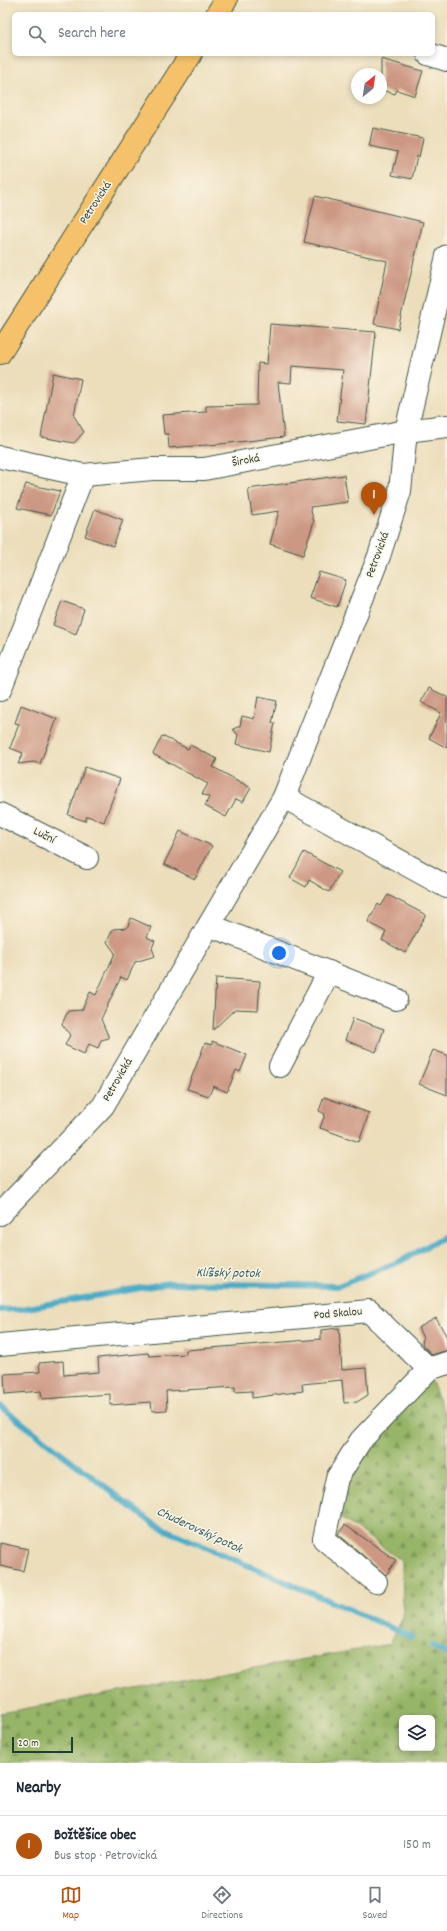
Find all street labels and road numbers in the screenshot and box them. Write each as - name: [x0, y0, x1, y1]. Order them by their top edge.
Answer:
- street label: Petrovická: [76, 178, 116, 228]
- street label: Široká: [231, 450, 261, 472]
- street label: Petrovická: [362, 530, 394, 580]
- street label: Luční: [30, 823, 59, 849]
- street label: Petrovická: [99, 1055, 137, 1105]
- street label: Pod Skalou: [313, 1303, 363, 1325]

